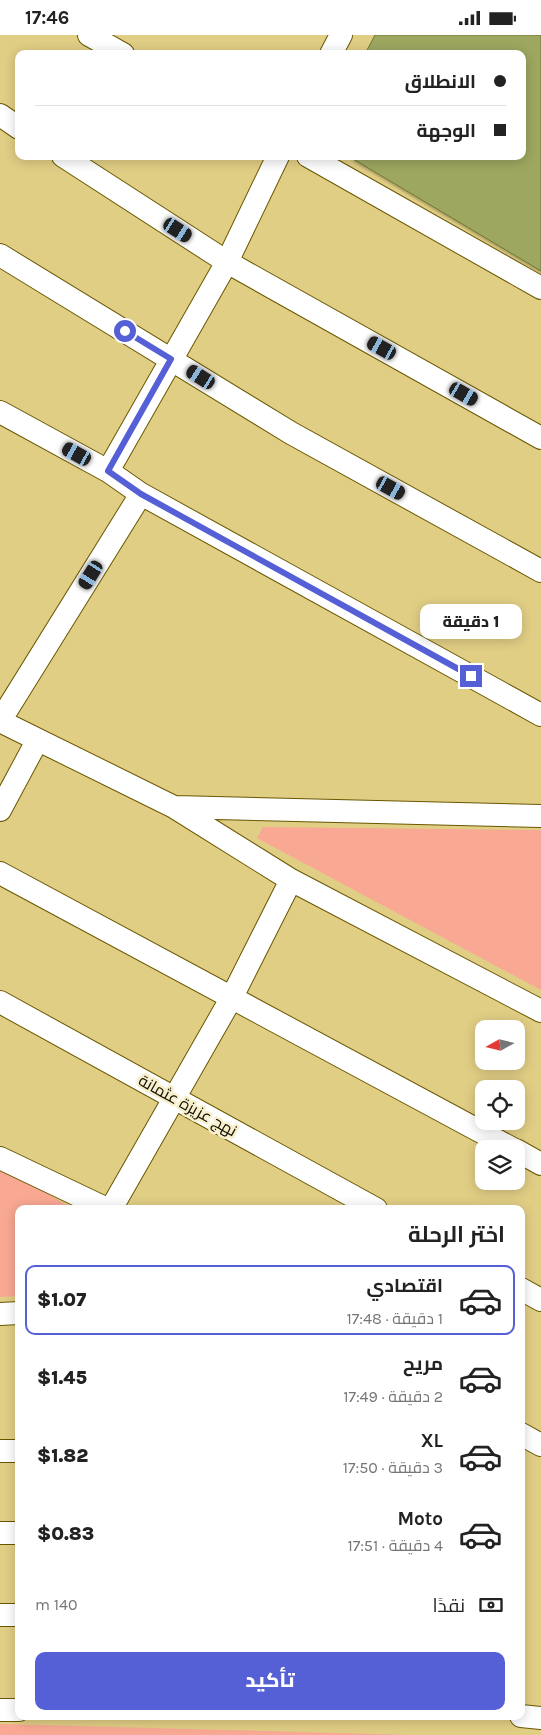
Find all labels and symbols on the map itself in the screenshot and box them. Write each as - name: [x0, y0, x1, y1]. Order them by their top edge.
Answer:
- car: [161, 216, 194, 244]
- route start: [114, 320, 136, 342]
- car: [365, 334, 398, 362]
- car: [184, 363, 217, 391]
- car: [447, 380, 480, 408]
- car: [60, 440, 93, 468]
- car: [374, 474, 407, 502]
- car: [76, 558, 105, 592]
- callout: 1 دقيقة: [420, 603, 522, 639]
- route end: [460, 665, 482, 687]
- north arrow: [475, 1020, 525, 1070]
- street label: نهج عزيزة عثمانة: [134, 1071, 240, 1142]

